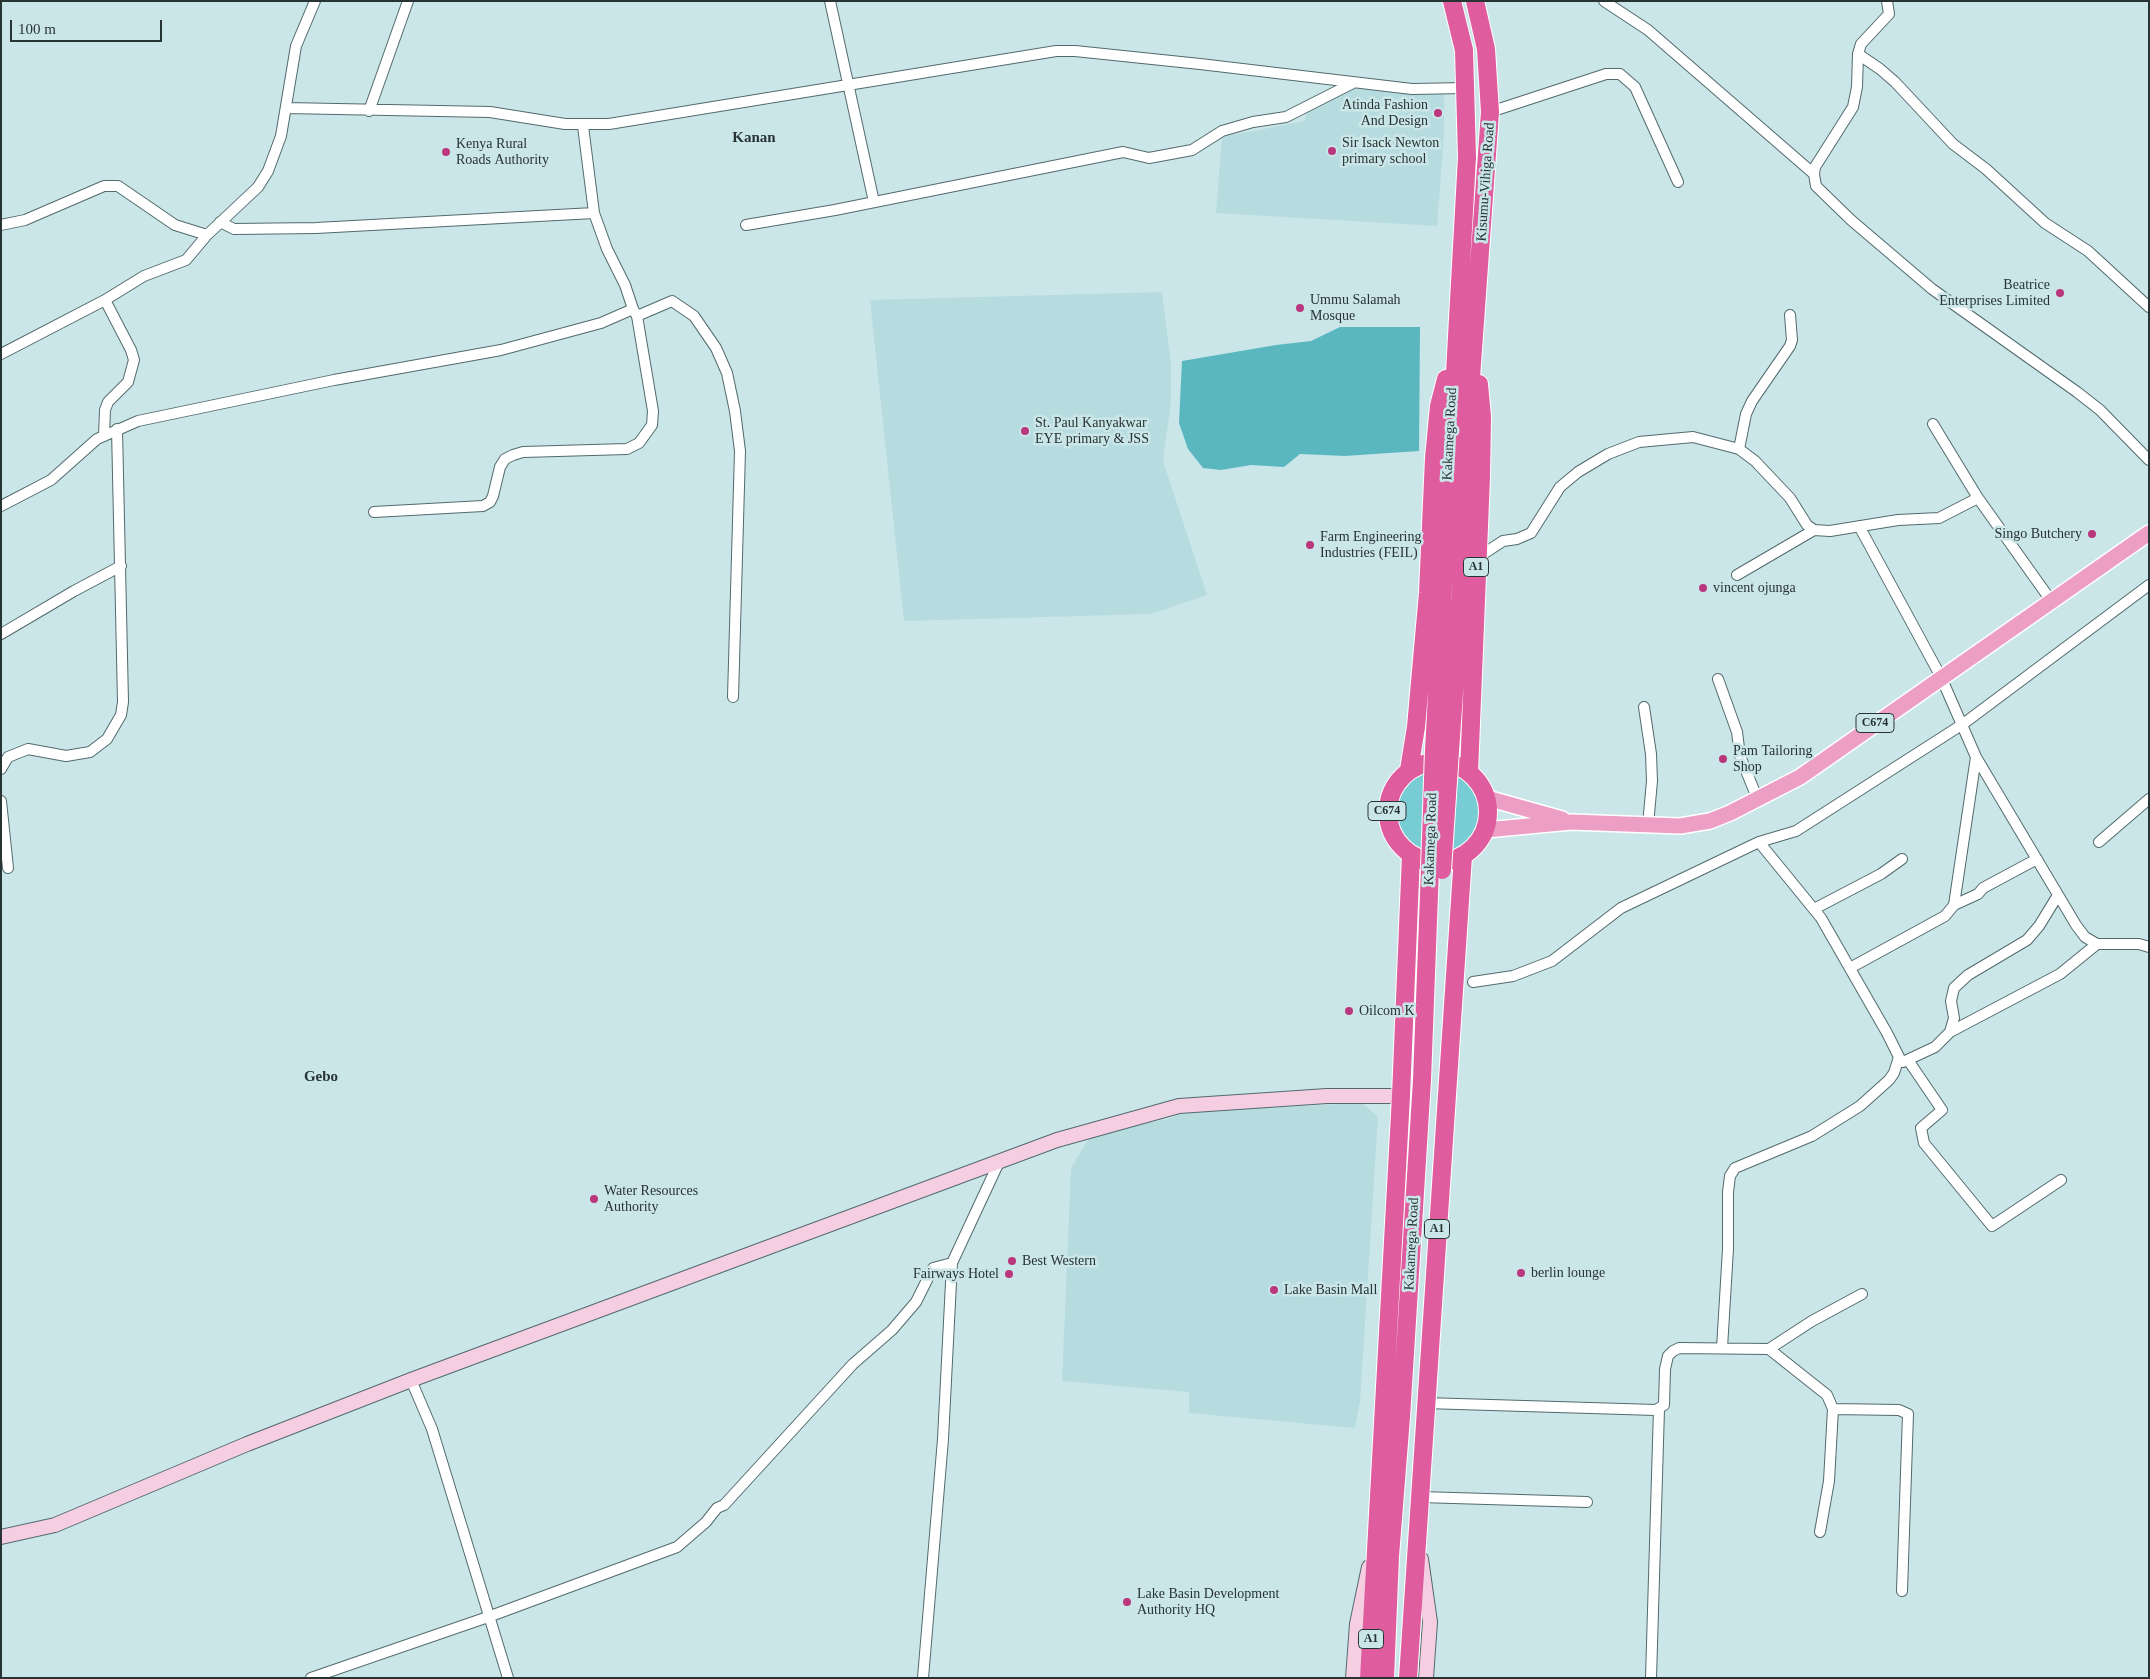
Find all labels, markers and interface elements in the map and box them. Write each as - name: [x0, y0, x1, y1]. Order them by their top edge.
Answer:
- scale bar: [12, 10, 165, 42]
- text: 100 m: [18, 21, 56, 37]
- place label: Atinda Fashion And Design: [1342, 97, 1428, 130]
- marker: Atinda Fashion And Design: [1432, 107, 1444, 119]
- street label: Kisumu-Vihiga Road: [1473, 122, 1499, 242]
- district label: Kanan: [732, 129, 776, 147]
- place label: Sir Isack Newton primary school: [1342, 135, 1439, 168]
- place label: Kenya Rural Roads Authority: [456, 136, 549, 168]
- marker: Sir Isack Newton primary school: [1326, 145, 1338, 157]
- marker: Kenya Rural Roads Authority: [440, 146, 452, 158]
- place label: Beatrice Enterprises Limited: [1939, 277, 2050, 310]
- marker: Beatrice Enterprises Limited: [2054, 287, 2066, 299]
- place label: Ummu Salamah Mosque: [1310, 292, 1401, 324]
- marker: Ummu Salamah Mosque: [1294, 302, 1306, 314]
- street label: Kakamega Road: [1439, 387, 1461, 481]
- place label: St. Paul Kanyakwar EYE primary & JSS: [1035, 415, 1149, 448]
- marker: St. Paul Kanyakwar EYE primary & JSS: [1019, 425, 1031, 437]
- place label: Singo Butchery: [1995, 526, 2082, 542]
- marker: Singo Butchery: [2086, 528, 2098, 540]
- place label: Farm Engineering Industries (FEIL): [1320, 529, 1421, 562]
- marker: Farm Engineering Industries (FEIL): [1304, 539, 1316, 551]
- road number: A1: [1464, 558, 1488, 576]
- place label: vincent ojunga: [1713, 580, 1796, 596]
- marker: vincent ojunga: [1697, 582, 1709, 594]
- road number: C674: [1856, 714, 1894, 732]
- place label: Pam Tailoring Shop: [1733, 743, 1813, 776]
- marker: Pam Tailoring Shop: [1717, 753, 1729, 765]
- street label: Kakamega Road: [1421, 792, 1441, 886]
- road number: C674: [1368, 801, 1406, 820]
- place label: Oilcom K: [1359, 1003, 1415, 1019]
- marker: Oilcom K: [1343, 1005, 1355, 1017]
- district label: Gebo: [304, 1068, 338, 1086]
- place label: Water Resources Authority: [604, 1183, 698, 1216]
- marker: Water Resources Authority: [588, 1193, 600, 1205]
- street label: Kakamega Road: [1401, 1197, 1423, 1291]
- road number: A1: [1424, 1220, 1450, 1238]
- place label: Best Western: [1022, 1253, 1096, 1269]
- marker: Best Western: [1006, 1255, 1018, 1267]
- place label: berlin lounge: [1531, 1265, 1605, 1281]
- place label: Fairways Hotel: [913, 1266, 999, 1282]
- marker: berlin lounge: [1515, 1267, 1527, 1279]
- marker: Fairways Hotel: [1003, 1268, 1015, 1280]
- place label: Lake Basin Mall: [1284, 1282, 1377, 1298]
- marker: Lake Basin Mall: [1268, 1284, 1280, 1296]
- place label: Lake Basin Development Authority HQ: [1137, 1586, 1279, 1618]
- marker: Lake Basin Development Authority HQ: [1121, 1596, 1133, 1608]
- road number: A1: [1358, 1630, 1384, 1648]

